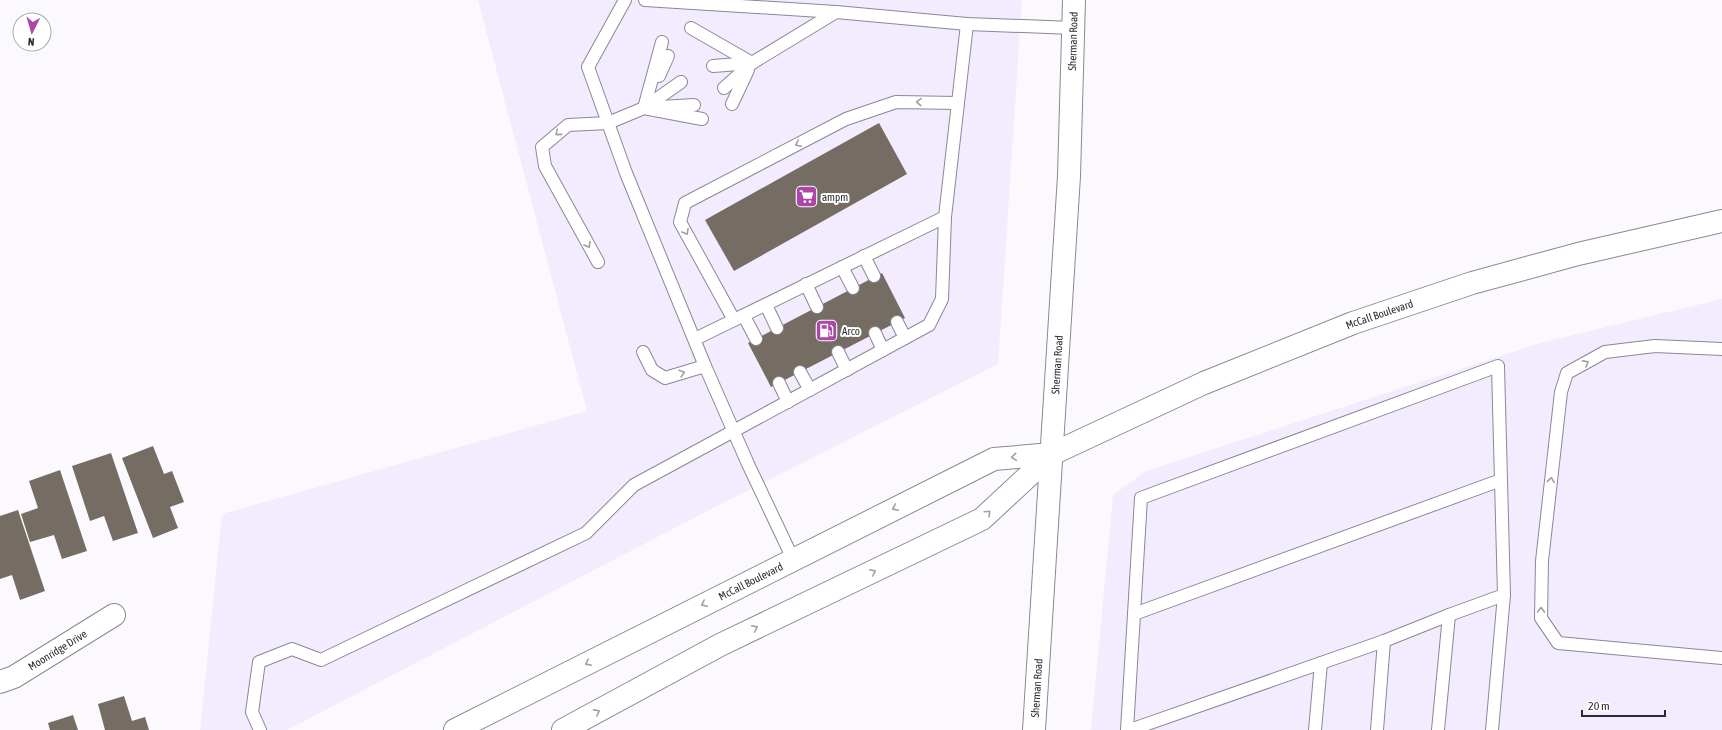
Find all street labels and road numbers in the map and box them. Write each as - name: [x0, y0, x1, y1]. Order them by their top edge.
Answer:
- street label: Sherman Road: [1066, 11, 1080, 71]
- street label: McCall Boulevard: [1344, 297, 1415, 331]
- street label: Sherman Road: [1049, 335, 1065, 395]
- street label: McCall Boulevard: [717, 560, 785, 602]
- street label: Moonridge Drive: [26, 627, 89, 673]
- street label: Sherman Road: [1029, 658, 1045, 718]

